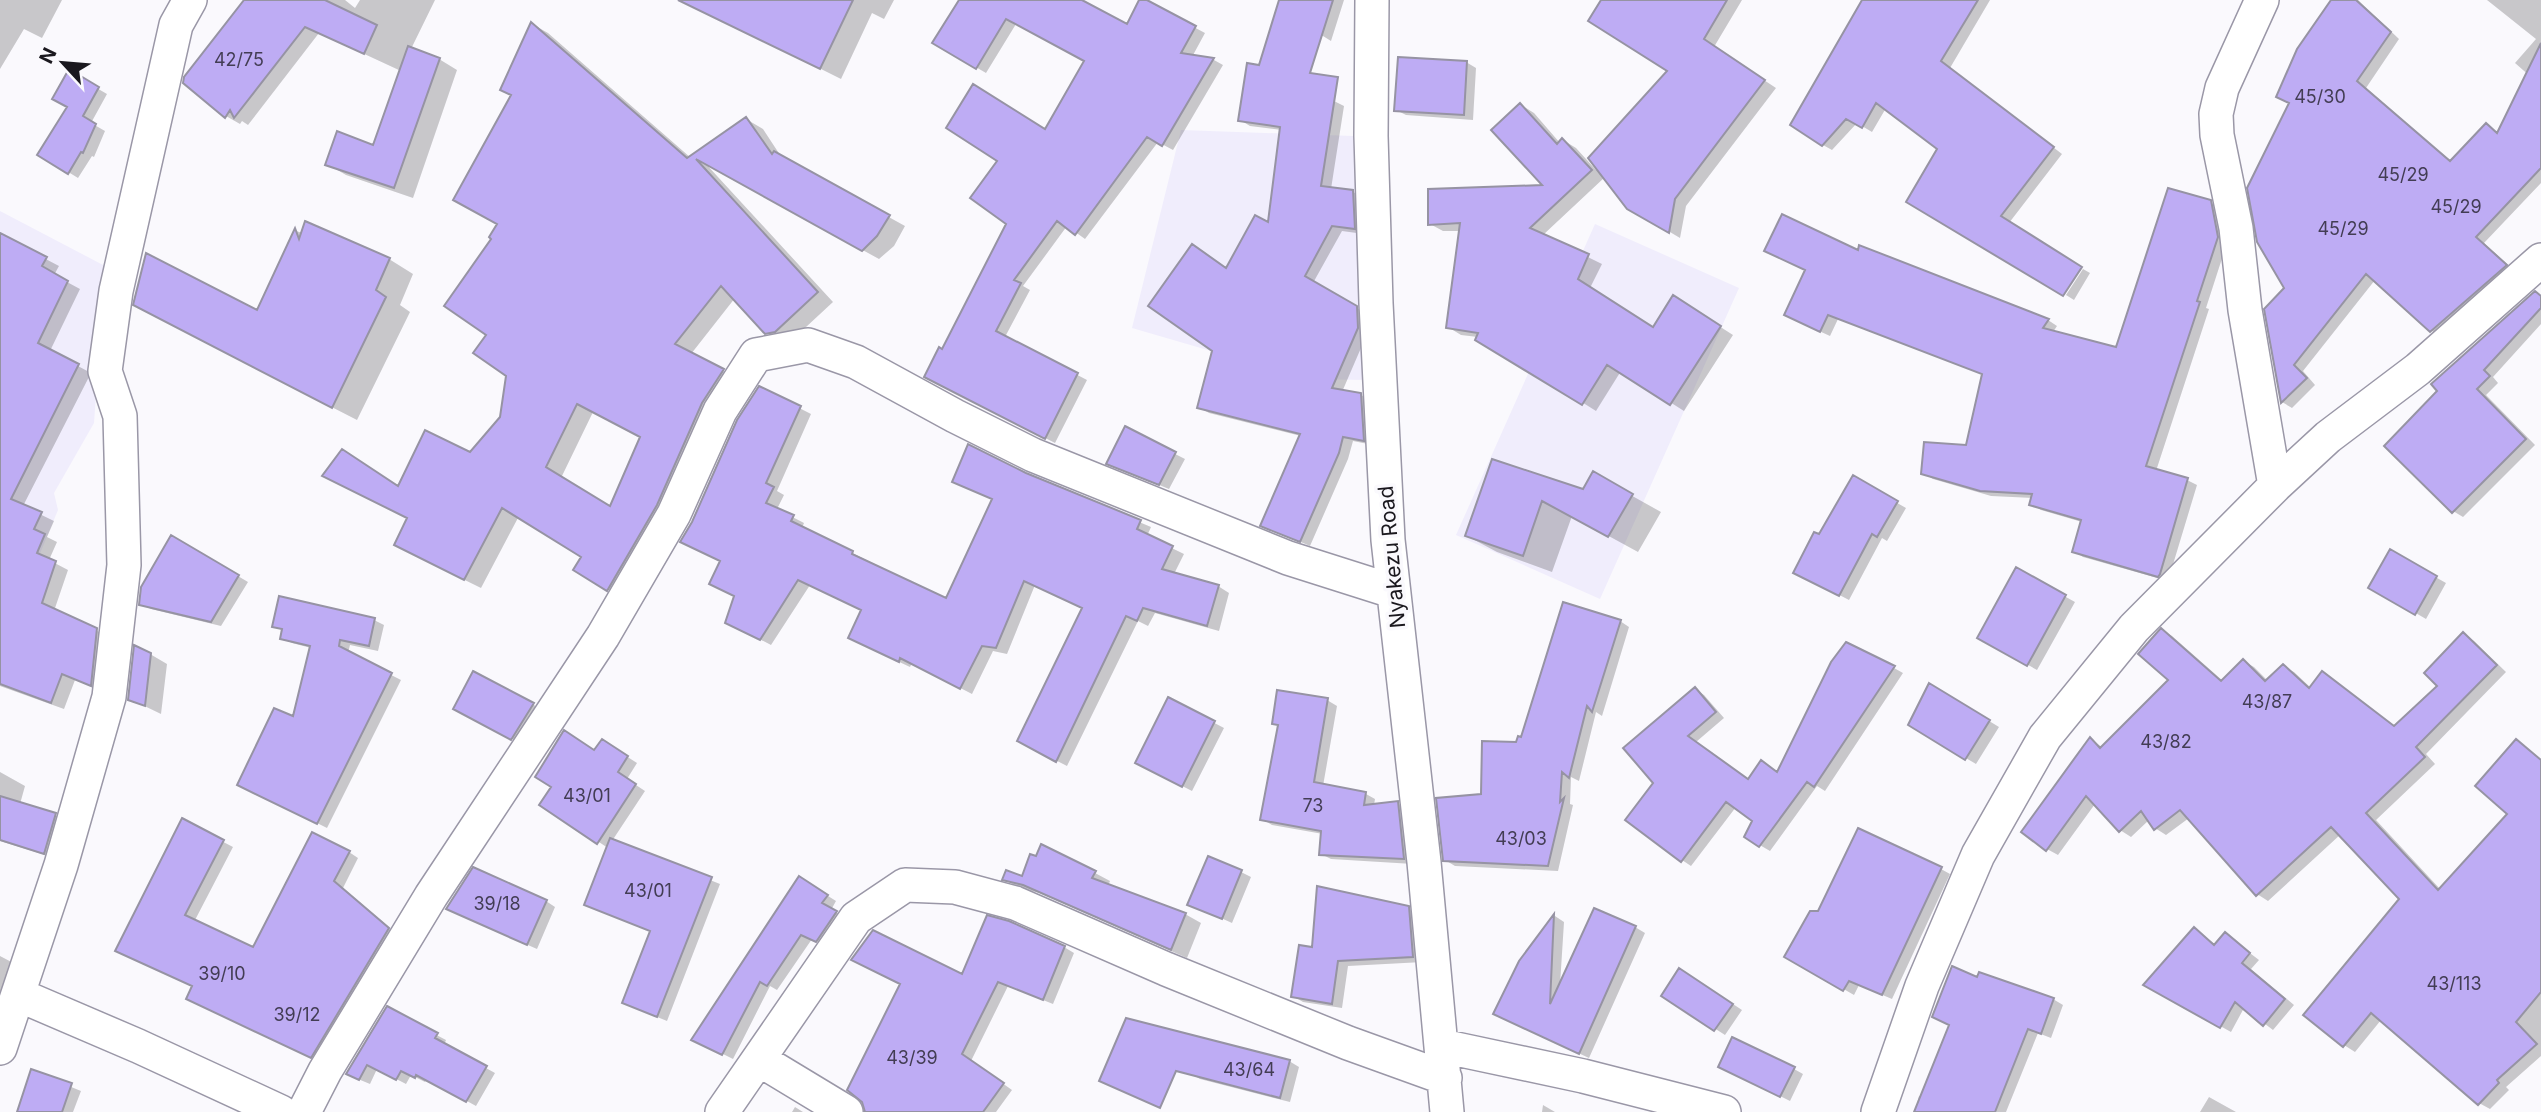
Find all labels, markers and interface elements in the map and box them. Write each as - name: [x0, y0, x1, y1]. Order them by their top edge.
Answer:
- north arrow: [28, 28, 98, 98]
- text: N: [35, 44, 62, 67]
- house number: 42/75: [214, 49, 264, 70]
- house number: 45/30: [2294, 86, 2346, 107]
- house number: 45/29: [2377, 164, 2429, 185]
- house number: 45/29: [2430, 196, 2482, 217]
- house number: 45/29: [2317, 218, 2369, 239]
- street label: Nyakezu Road: [1373, 485, 1410, 629]
- house number: 43/87: [2242, 691, 2292, 712]
- house number: 43/82: [2140, 731, 2192, 752]
- house number: 43/01: [563, 785, 611, 806]
- house number: 73: [1302, 795, 1324, 816]
- house number: 43/03: [1495, 828, 1547, 849]
- house number: 43/01: [624, 880, 672, 901]
- house number: 39/18: [473, 893, 521, 914]
- house number: 39/10: [198, 963, 246, 984]
- house number: 43/113: [2427, 973, 2482, 994]
- house number: 39/12: [273, 1004, 321, 1025]
- house number: 43/39: [886, 1047, 938, 1068]
- house number: 43/64: [1223, 1059, 1275, 1080]

